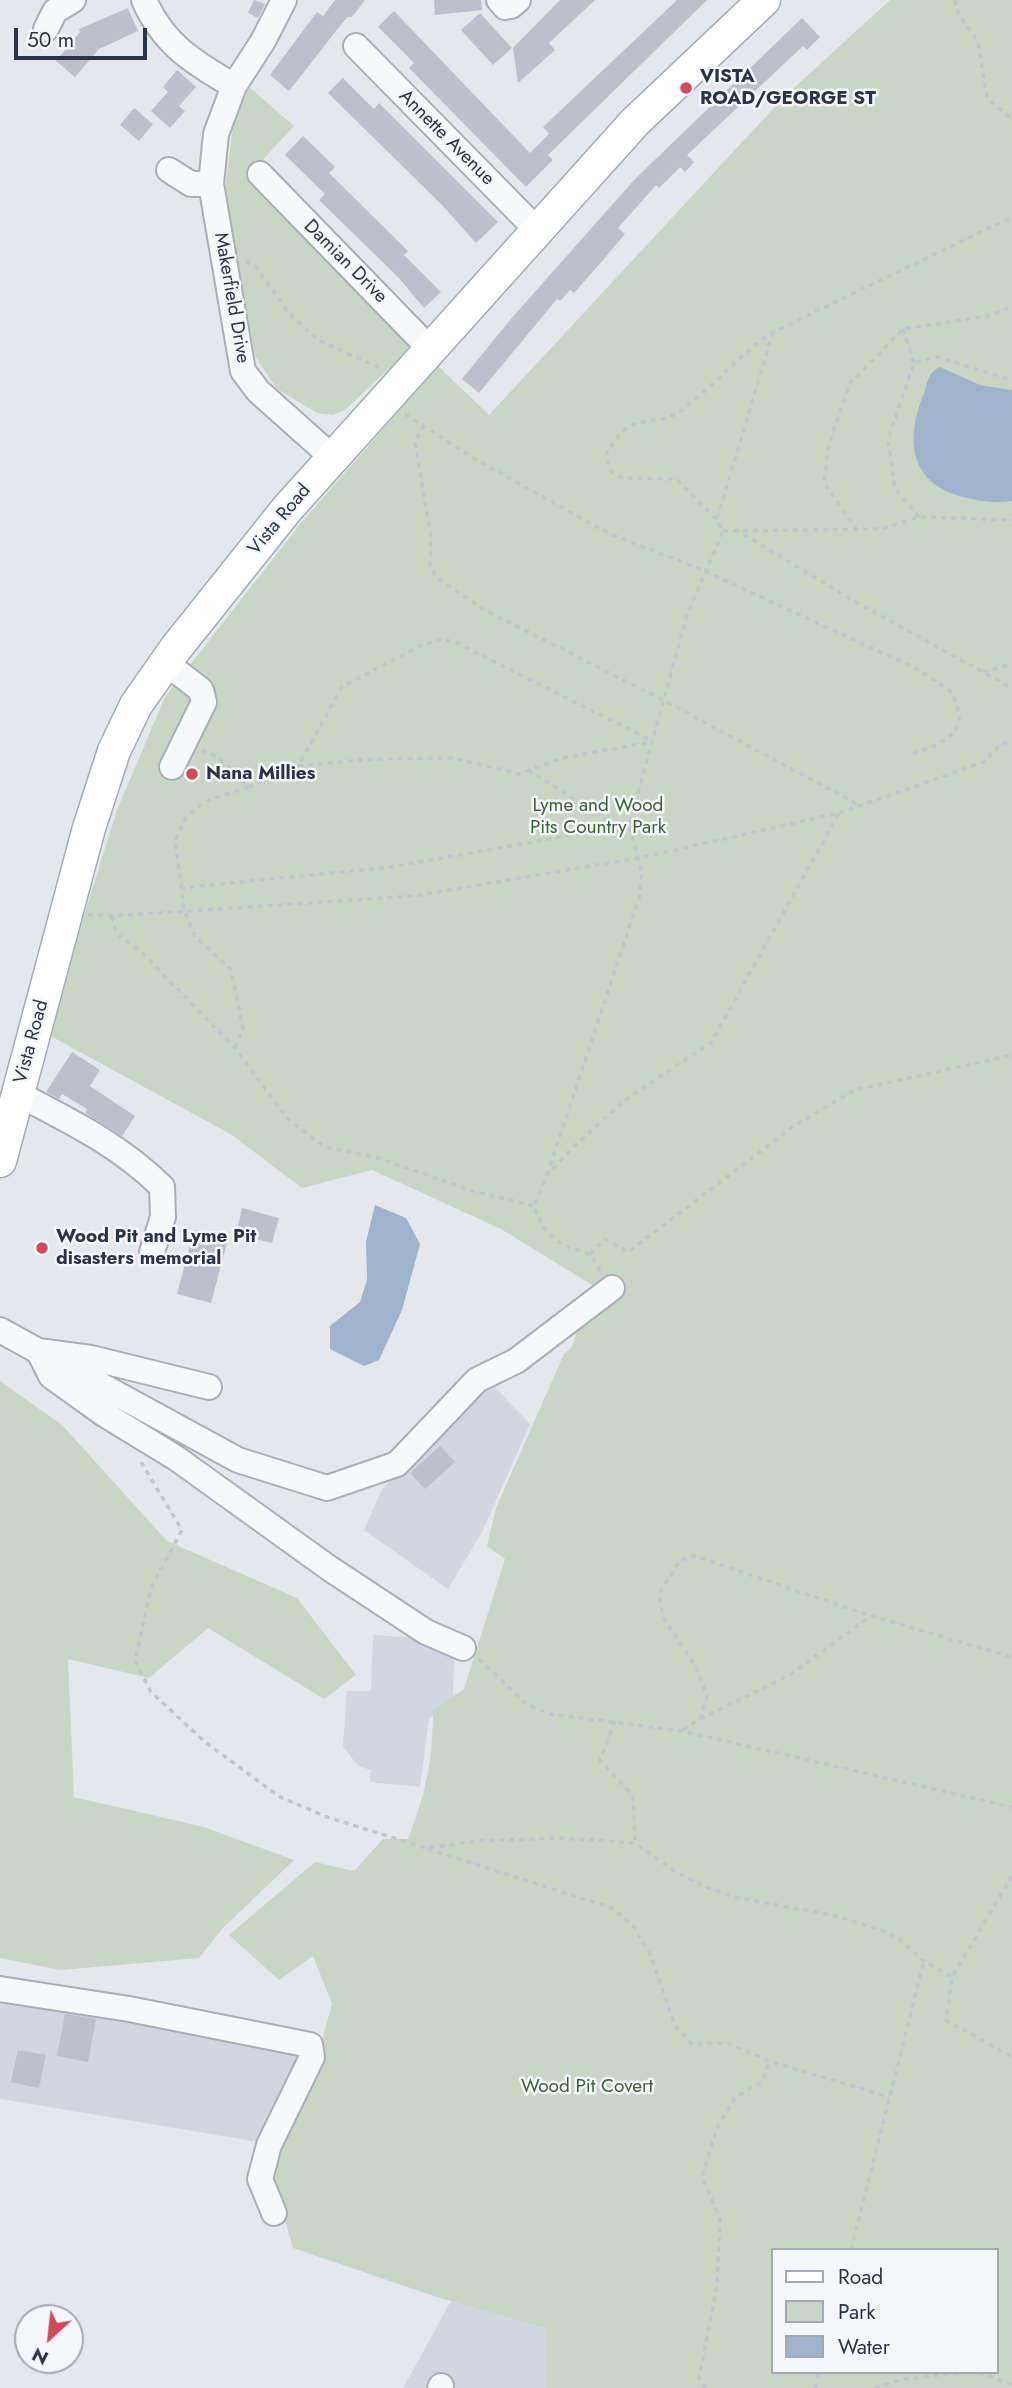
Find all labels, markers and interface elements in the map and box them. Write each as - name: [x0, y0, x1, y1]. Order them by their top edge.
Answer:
- scale bar: [18, 14, 150, 58]
- text: 50 m: [27, 25, 74, 55]
- place label: VISTA ROAD/GEORGE ST: [700, 66, 876, 110]
- marker: VISTA ROAD/GEORGE ST: [678, 80, 694, 96]
- street label: Annette Avenue: [393, 85, 499, 191]
- street label: Damian Drive: [298, 215, 392, 309]
- street label: Makerfield Drive: [208, 231, 254, 365]
- street label: Vista Road: [244, 480, 316, 560]
- place label: Nana Millies: [206, 763, 315, 785]
- marker: Nana Millies: [184, 766, 200, 782]
- park label: Lyme and Wood Pits Country Park: [530, 795, 666, 839]
- street label: Vista Road: [10, 998, 54, 1086]
- place label: Wood Pit and Lyme Pit disasters memorial: [56, 1226, 256, 1270]
- marker: Wood Pit and Lyme Pit disasters memorial: [34, 1240, 50, 1256]
- park label: Wood Pit Covert: [521, 2076, 653, 2098]
- legend: [771, 2248, 998, 2374]
- text: Road: [838, 2262, 883, 2292]
- text: Park: [838, 2297, 875, 2327]
- north arrow: [14, 2304, 84, 2374]
- text: Water: [838, 2332, 890, 2362]
- text: N: [27, 2341, 53, 2372]

